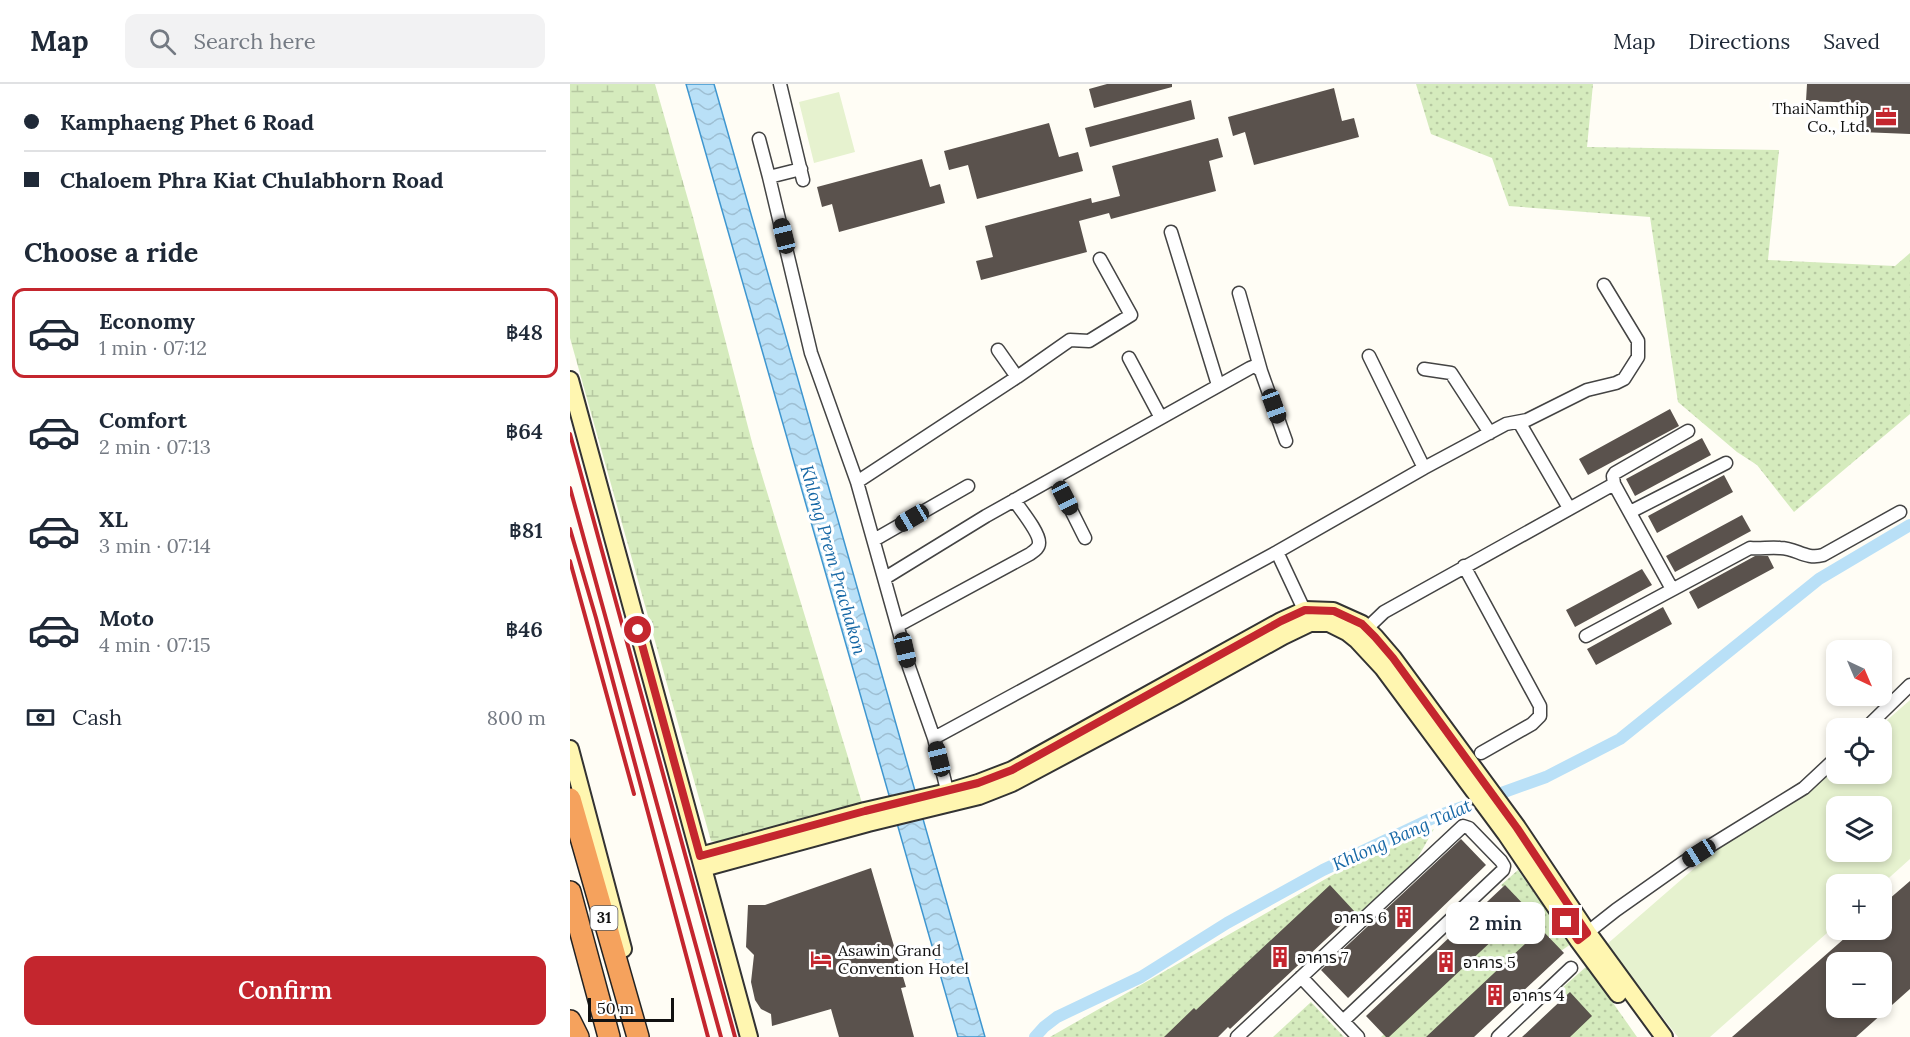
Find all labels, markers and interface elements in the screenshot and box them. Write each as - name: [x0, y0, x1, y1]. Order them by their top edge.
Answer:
- search box: [125, 14, 545, 68]
- text: Map: [30, 23, 89, 59]
- icon: search: [146, 25, 179, 58]
- text: Search here: [194, 27, 316, 55]
- text: Map: [1613, 28, 1656, 55]
- text: Directions: [1689, 28, 1790, 55]
- text: Saved: [1823, 28, 1880, 55]
- place label: ThaiNamthip Co., Ltd.: [1772, 98, 1869, 136]
- office icon: ThaiNamthip Co., Ltd.: [1874, 105, 1898, 129]
- text: Kamphaeng Phet 6 Road: [60, 108, 314, 136]
- text: Chaloem Phra Kiat Chulabhorn Road: [60, 166, 444, 194]
- car: [771, 216, 797, 256]
- text: Choose a ride: [24, 235, 198, 269]
- icon: car: [27, 306, 81, 360]
- text: Economy: [99, 307, 195, 335]
- text: ฿48: [506, 318, 543, 346]
- text: 1 min · 07:12: [99, 335, 207, 360]
- car: [1259, 386, 1289, 426]
- icon: car: [27, 405, 81, 459]
- text: Comfort: [99, 406, 187, 434]
- text: ฿64: [506, 417, 543, 445]
- text: 2 min · 07:13: [99, 434, 211, 459]
- water label: Khlong Prem Prachakon: [795, 462, 872, 658]
- car: [1049, 478, 1081, 518]
- car: [892, 501, 932, 535]
- icon: car: [27, 504, 81, 558]
- text: XL: [99, 505, 128, 533]
- text: ฿81: [509, 516, 543, 544]
- text: 3 min · 07:14: [99, 533, 211, 558]
- icon: car: [27, 603, 81, 657]
- text: Moto: [99, 604, 154, 632]
- text: ฿46: [506, 615, 543, 643]
- route start: [624, 616, 651, 643]
- car: [892, 630, 918, 670]
- text: 4 min · 07:15: [99, 632, 211, 657]
- north arrow: [1826, 640, 1892, 706]
- map controls: [1826, 640, 1892, 1018]
- icon: cash: [24, 701, 57, 734]
- text: Cash: [72, 703, 122, 731]
- text: 800 m: [487, 705, 546, 730]
- button: locate: [1826, 718, 1892, 784]
- car: [926, 739, 952, 779]
- water label: Khlong Bang Talat: [1329, 793, 1475, 876]
- button: layers: [1826, 796, 1892, 862]
- car: [1679, 836, 1719, 870]
- button: +: [1826, 874, 1892, 940]
- callout: 2 min: [1446, 901, 1545, 943]
- building icon: อาคาร 6: [1392, 905, 1416, 929]
- road number: 31: [590, 906, 618, 930]
- place label: อาคาร 6: [1334, 907, 1387, 927]
- route end: [1552, 908, 1579, 935]
- text: 2 min: [1469, 910, 1522, 935]
- place label: Asawin Grand Convention Hotel: [837, 940, 969, 978]
- building icon: อาคาร 7: [1268, 945, 1292, 969]
- hotel icon: Asawin Grand Convention Hotel: [809, 947, 833, 971]
- place label: อาคาร 7: [1297, 947, 1349, 967]
- building icon: อาคาร 5: [1434, 950, 1458, 974]
- place label: อาคาร 5: [1463, 952, 1516, 972]
- button: −: [1826, 952, 1892, 1018]
- button: Confirm: [24, 956, 546, 1025]
- building icon: อาคาร 4: [1483, 983, 1507, 1007]
- place label: อาคาร 4: [1512, 985, 1565, 1005]
- scale bar: [588, 995, 674, 1022]
- text: 50 m: [597, 998, 634, 1018]

